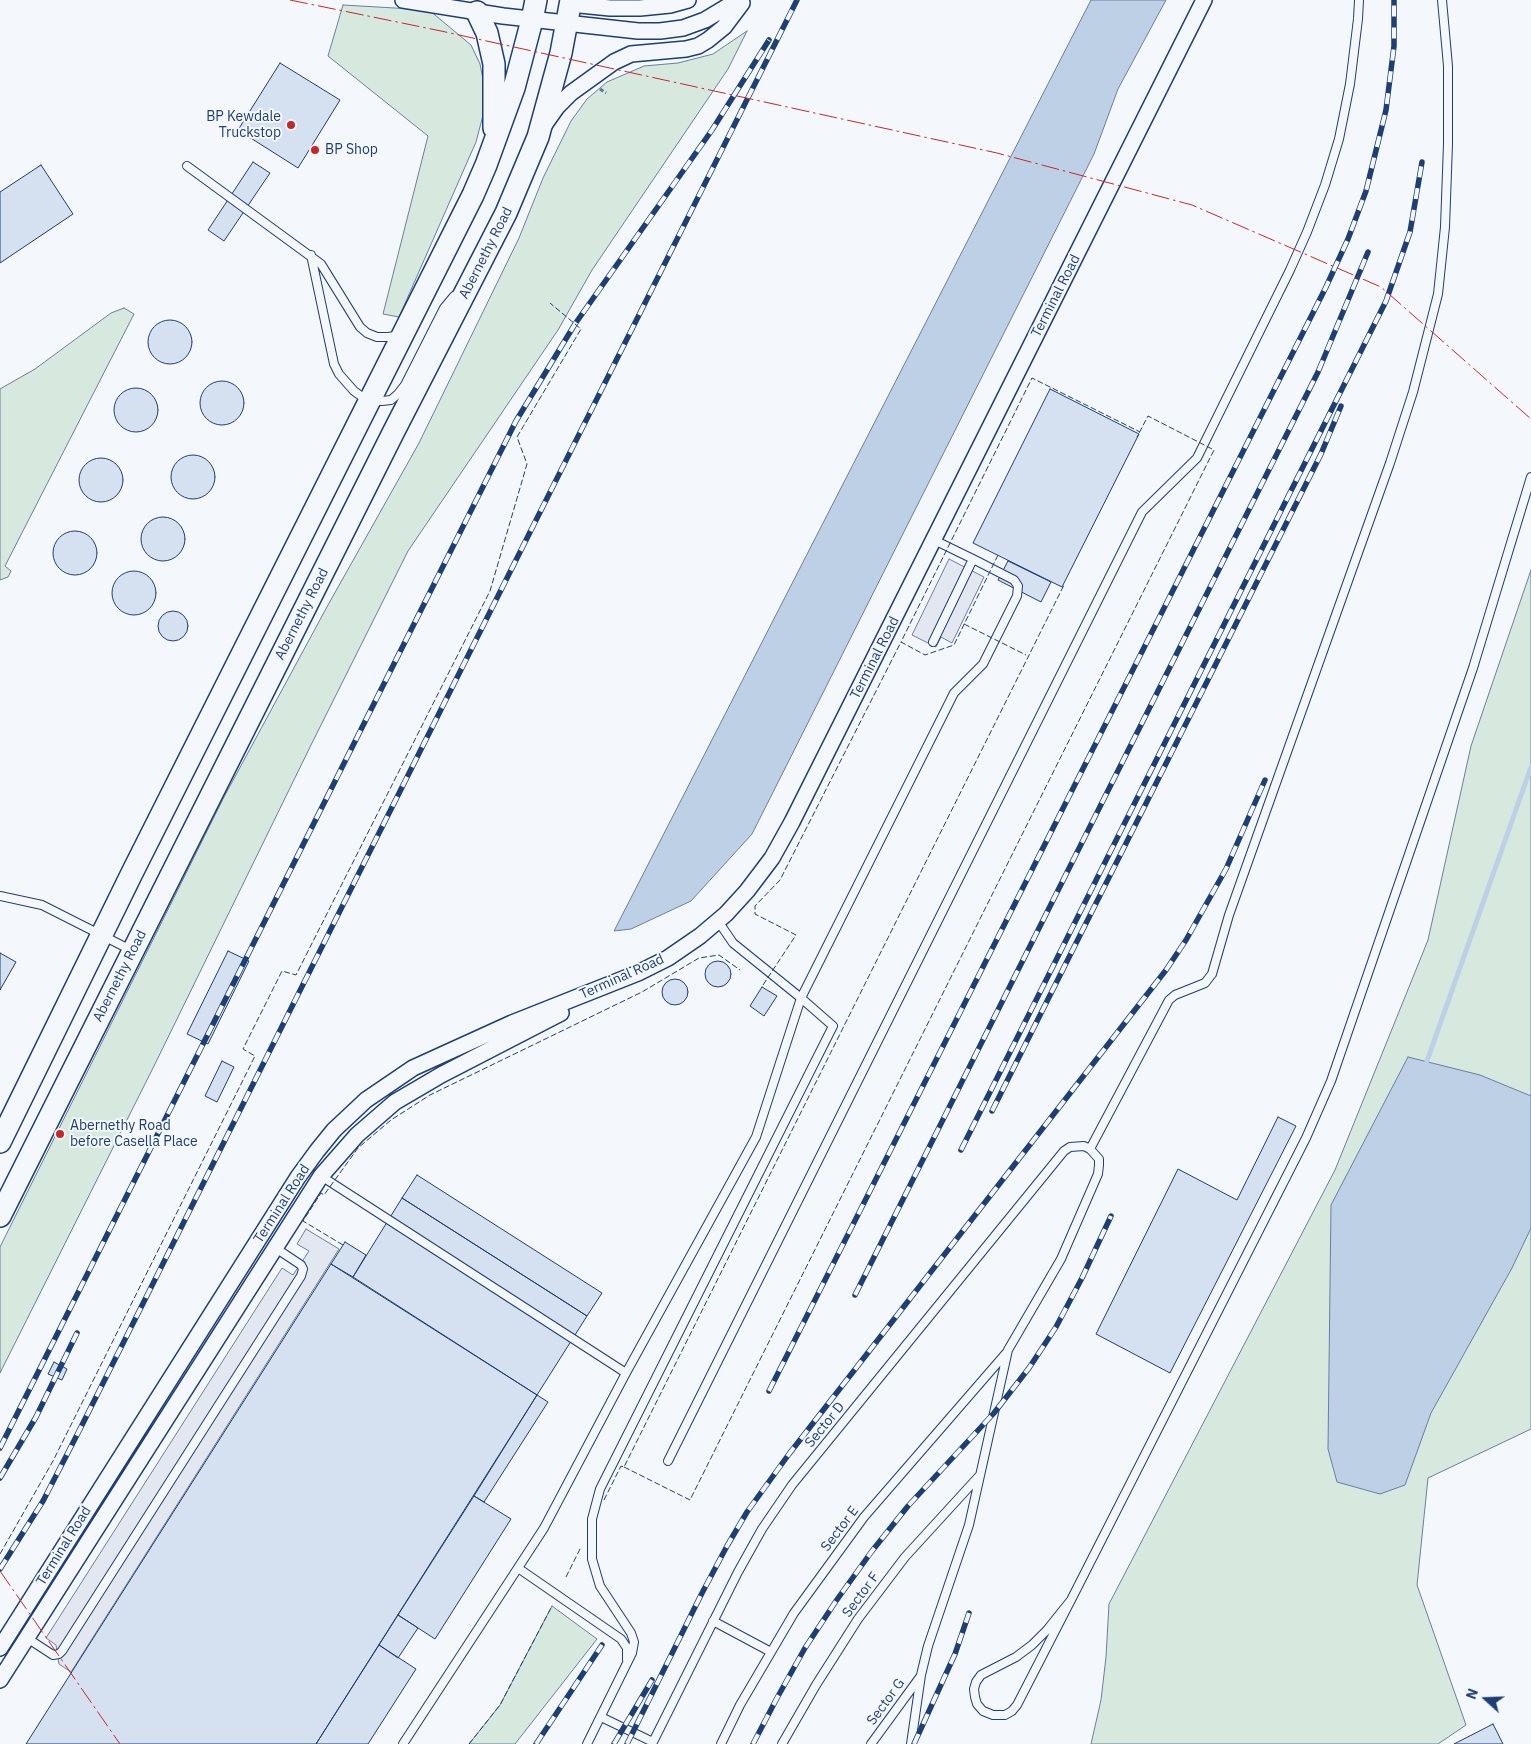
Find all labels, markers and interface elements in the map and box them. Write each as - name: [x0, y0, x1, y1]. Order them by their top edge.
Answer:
- place label: BP Kewdale Truckstop: [206, 109, 281, 142]
- marker: BP Kewdale Truckstop: [285, 119, 297, 131]
- place label: BP Shop: [325, 142, 378, 158]
- marker: BP Shop: [309, 144, 321, 156]
- street label: Abernethy Road: [456, 204, 516, 302]
- street label: Terminal Road: [1028, 252, 1084, 340]
- street label: Abernethy Road: [272, 565, 332, 663]
- street label: Terminal Road: [847, 614, 903, 702]
- street label: Abernethy Road: [90, 927, 150, 1025]
- street label: Terminal Road: [577, 951, 667, 1003]
- place label: Abernethy Road before Casella Place: [70, 1118, 198, 1150]
- marker: Abernethy Road before Casella Place: [54, 1128, 66, 1140]
- street label: Terminal Road: [250, 1162, 314, 1246]
- street label: Sector D: [802, 1399, 848, 1451]
- street label: Terminal Road: [33, 1503, 95, 1589]
- street label: Sector E: [818, 1503, 862, 1555]
- street label: Sector F: [839, 1569, 883, 1621]
- north arrow: [1461, 1674, 1511, 1724]
- street label: Sector G: [863, 1675, 909, 1729]
- text: N: [1462, 1686, 1482, 1702]

